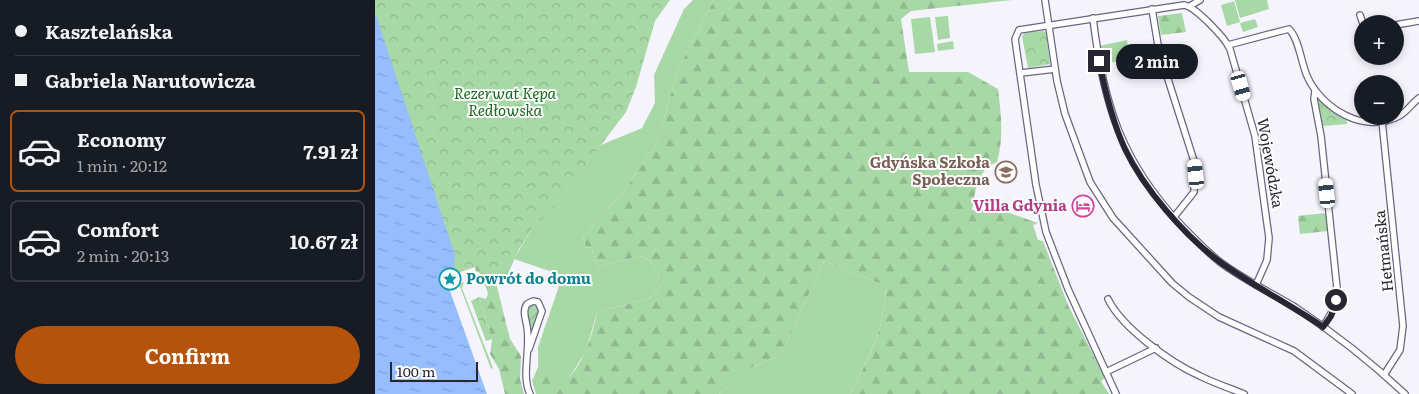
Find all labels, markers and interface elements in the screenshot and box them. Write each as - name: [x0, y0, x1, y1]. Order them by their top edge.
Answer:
- map controls: [1354, 15, 1404, 125]
- button: +: [1354, 15, 1404, 65]
- text: Kasztelańska: [45, 17, 173, 45]
- callout: 2 min: [1117, 44, 1199, 78]
- text: 2 min: [1135, 49, 1179, 73]
- route end: [1088, 50, 1110, 72]
- text: Gabriela Narutowicza: [45, 66, 256, 94]
- car: [1229, 70, 1252, 102]
- button: −: [1354, 75, 1404, 125]
- park label: Rezerwat Kępa Redłowska: [454, 81, 557, 121]
- street label: Wojewódzka: [1252, 116, 1291, 211]
- text: Economy: [77, 125, 166, 153]
- icon: car: [17, 129, 62, 174]
- text: 7.91 zł: [303, 137, 358, 165]
- place label: Gdyńska Szkoła Społeczna: [870, 150, 990, 190]
- text: 1 min · 20:12: [77, 153, 167, 177]
- car: [1186, 158, 1205, 190]
- school or university icon: Gdyńska Szkoła Społeczna: [994, 160, 1018, 184]
- car: [1317, 177, 1336, 209]
- place label: Villa Gdynia: [973, 193, 1067, 216]
- hotel icon: Villa Gdynia: [1071, 194, 1095, 218]
- street label: Hetmańska: [1367, 208, 1398, 293]
- text: Comfort: [77, 215, 159, 243]
- icon: car: [17, 219, 62, 264]
- text: 10.67 zł: [290, 227, 358, 255]
- text: 2 min · 20:13: [77, 243, 169, 267]
- place label: Powrót do domu: [466, 266, 591, 289]
- place icon: Powrót do domu: [438, 267, 462, 291]
- route start: [1325, 289, 1347, 311]
- button: Confirm: [15, 326, 360, 384]
- scale bar: [390, 359, 477, 382]
- text: 100 m: [397, 361, 435, 381]

